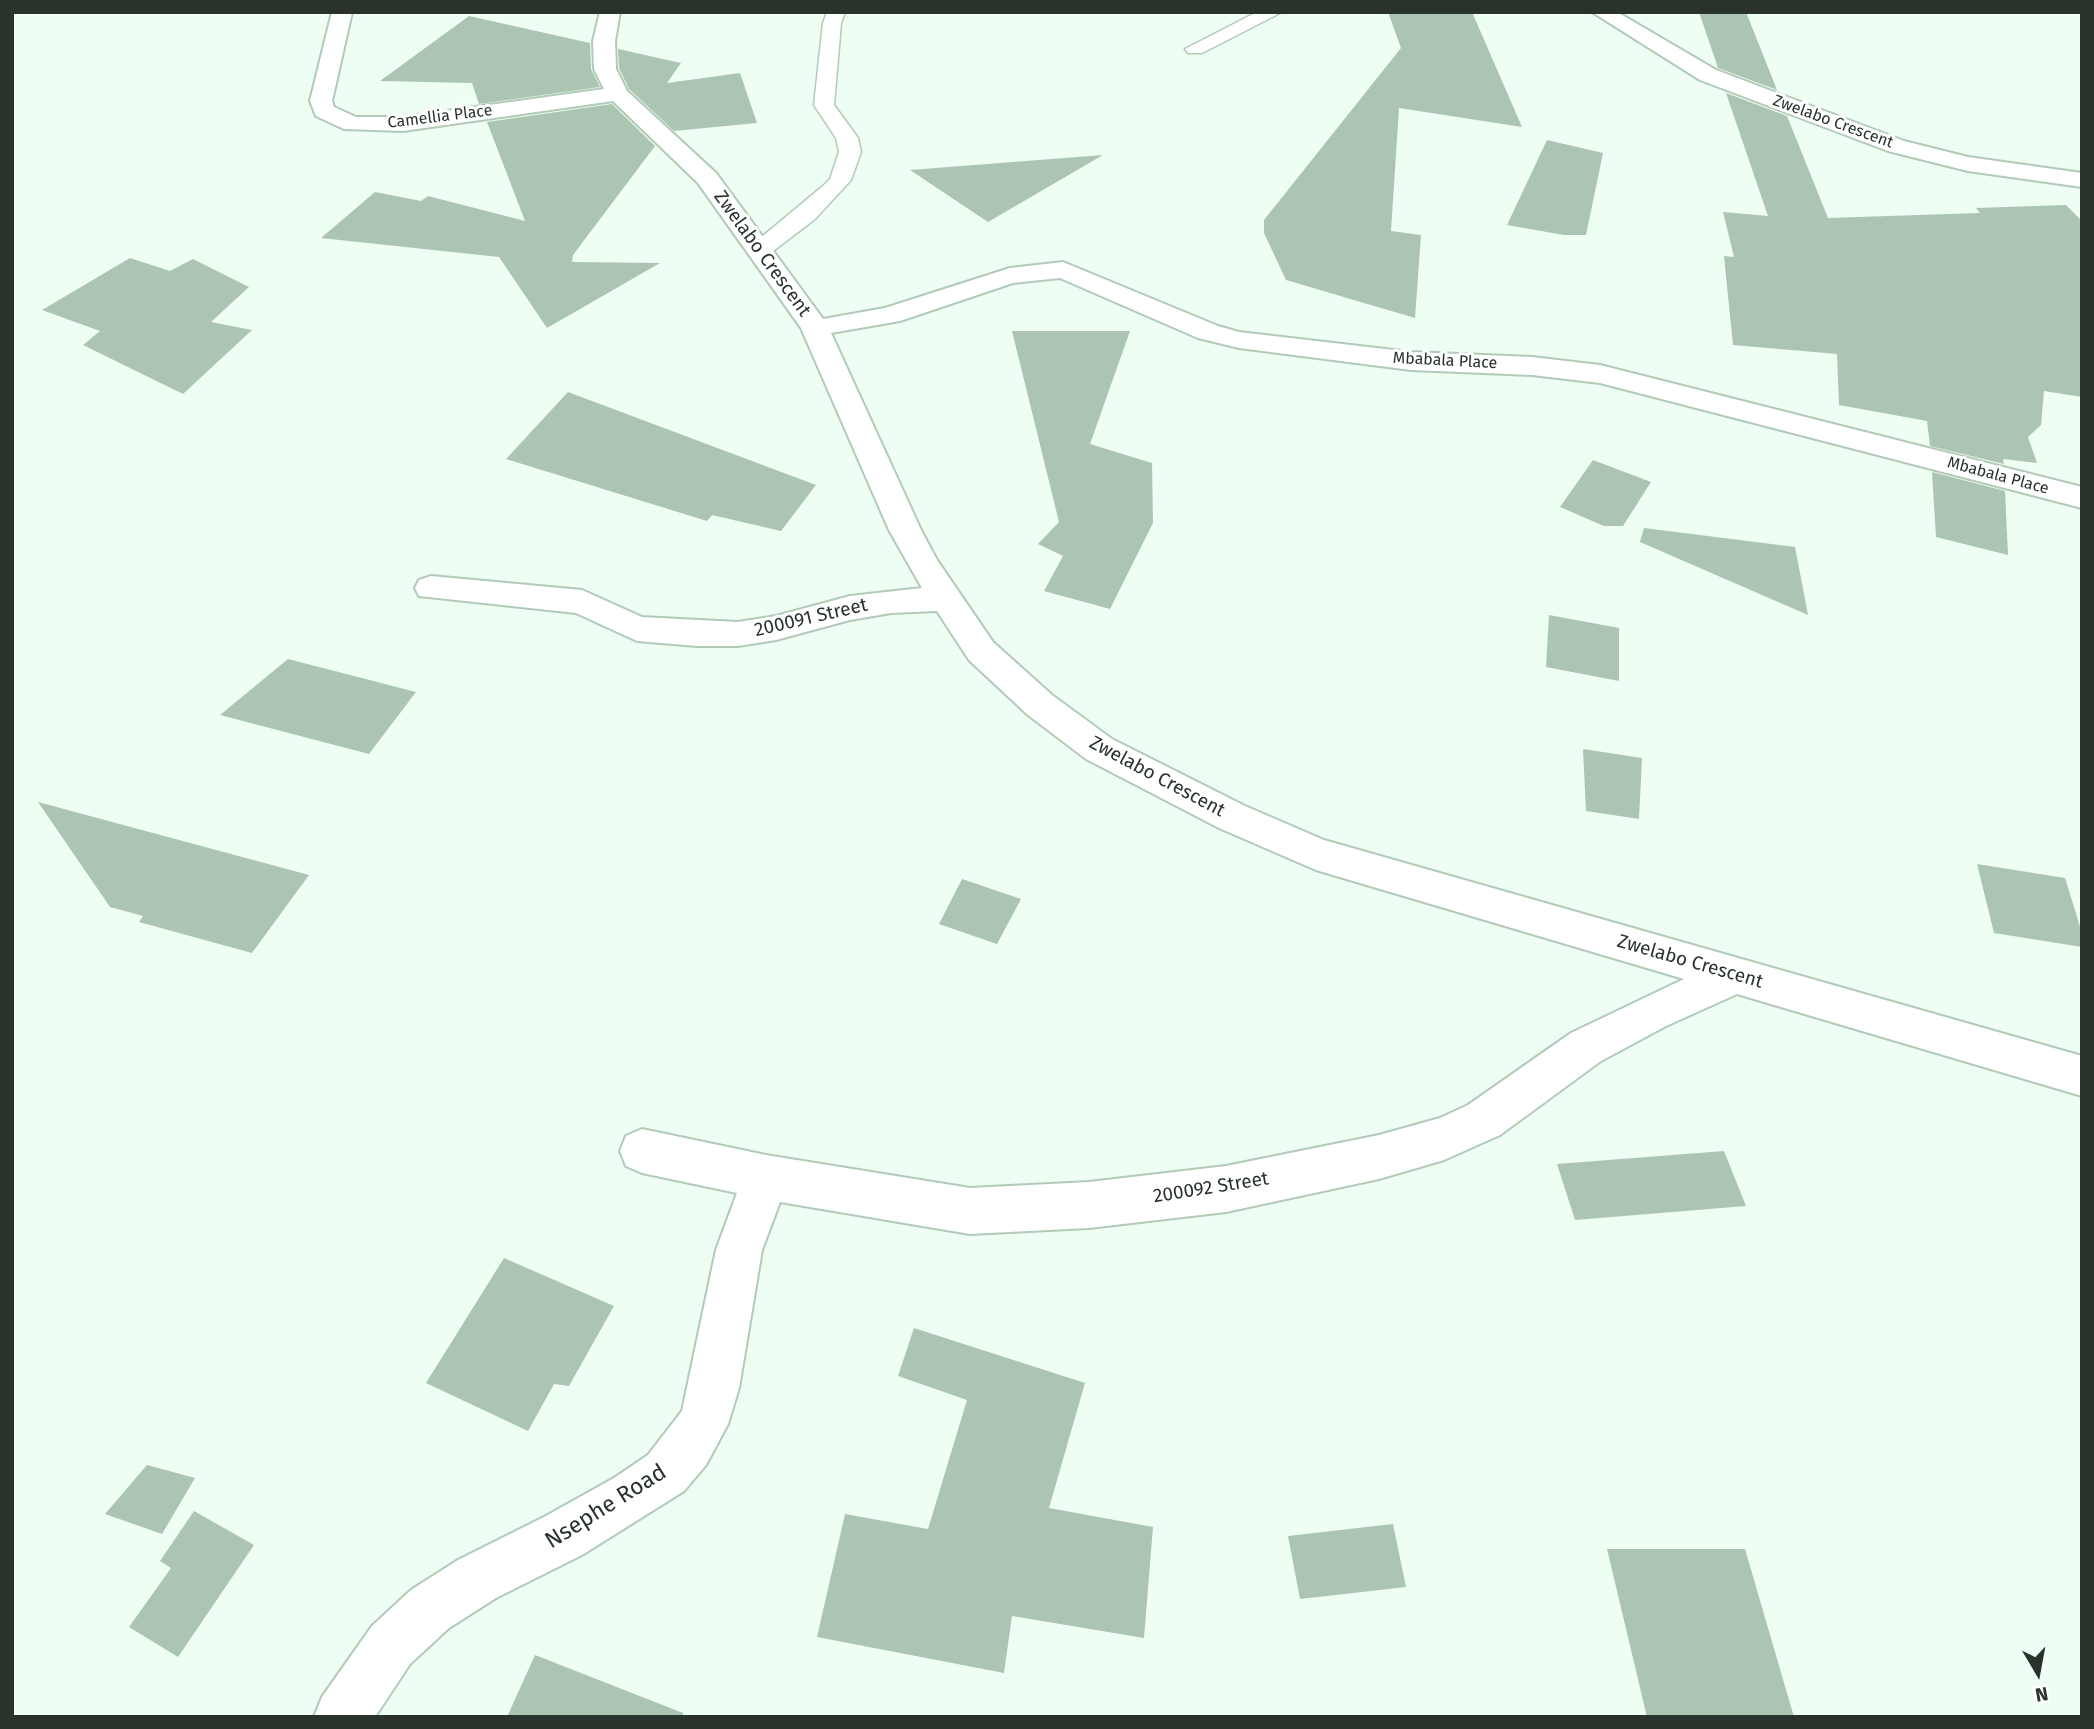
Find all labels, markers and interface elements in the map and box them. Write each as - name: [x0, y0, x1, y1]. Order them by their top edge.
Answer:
- street label: Zwelabo Crescent: [1770, 91, 1896, 153]
- street label: Camellia Place: [387, 101, 493, 133]
- street label: Zwelabo Crescent: [709, 186, 815, 322]
- street label: Mbabala Place: [1392, 349, 1498, 373]
- street label: Mbabala Place: [1945, 453, 2051, 499]
- street label: 200091 Street: [752, 594, 870, 642]
- street label: Zwelabo Crescent: [1085, 732, 1229, 822]
- street label: Zwelabo Crescent: [1615, 930, 1765, 994]
- street label: 200092 Street: [1152, 1168, 1270, 1208]
- street label: Nsephe Road: [540, 1459, 672, 1555]
- north arrow: [2003, 1638, 2073, 1708]
- text: N: [2034, 1682, 2050, 1707]

